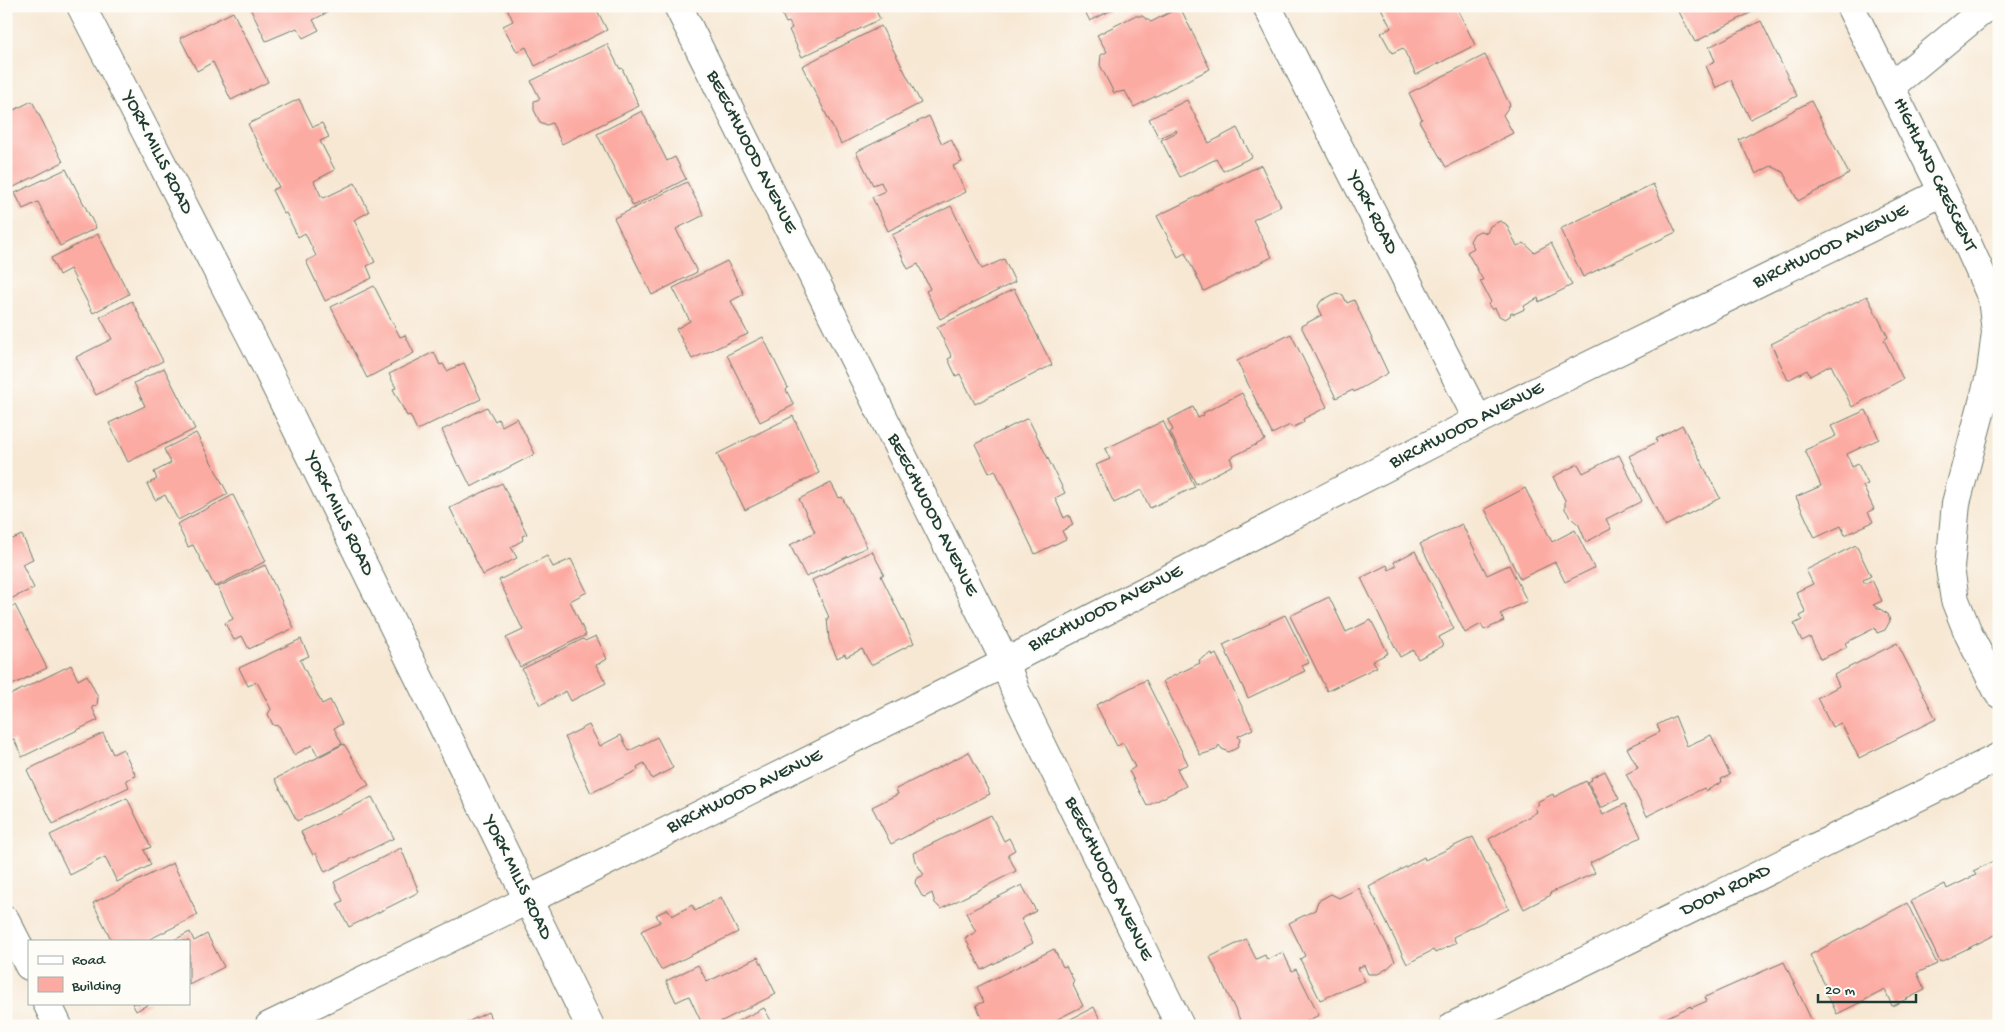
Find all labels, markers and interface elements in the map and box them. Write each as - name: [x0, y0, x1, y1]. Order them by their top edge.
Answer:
- street label: BEECHWOOD AVENUE: [700, 66, 802, 238]
- street label: YORK MILLS ROAD: [115, 86, 198, 219]
- street label: HIGHLAND CRESCENT: [1887, 94, 1982, 256]
- street label: YORK ROAD: [1340, 166, 1403, 259]
- street label: BIRCHWOOD AVENUE: [1749, 199, 1914, 295]
- street label: BIRCHWOOD AVENUE: [1385, 377, 1549, 475]
- street label: BEECHWOOD AVENUE: [881, 429, 983, 601]
- street label: YORK MILLS ROAD: [298, 446, 379, 580]
- street label: BIRCHWOOD AVENUE: [1024, 560, 1188, 658]
- street label: BIRCHWOOD AVENUE: [663, 744, 828, 840]
- street label: BEECHWOOD AVENUE: [1058, 792, 1158, 966]
- street label: YORK MILLS ROAD: [476, 810, 557, 944]
- street label: DOON ROAD: [1675, 859, 1775, 924]
- legend: [28, 940, 190, 1004]
- text: Road: [72, 952, 106, 970]
- scale bar: [1818, 972, 1915, 1004]
- text: Building: [71, 978, 121, 996]
- text: 20 m: [1825, 982, 1855, 1000]

